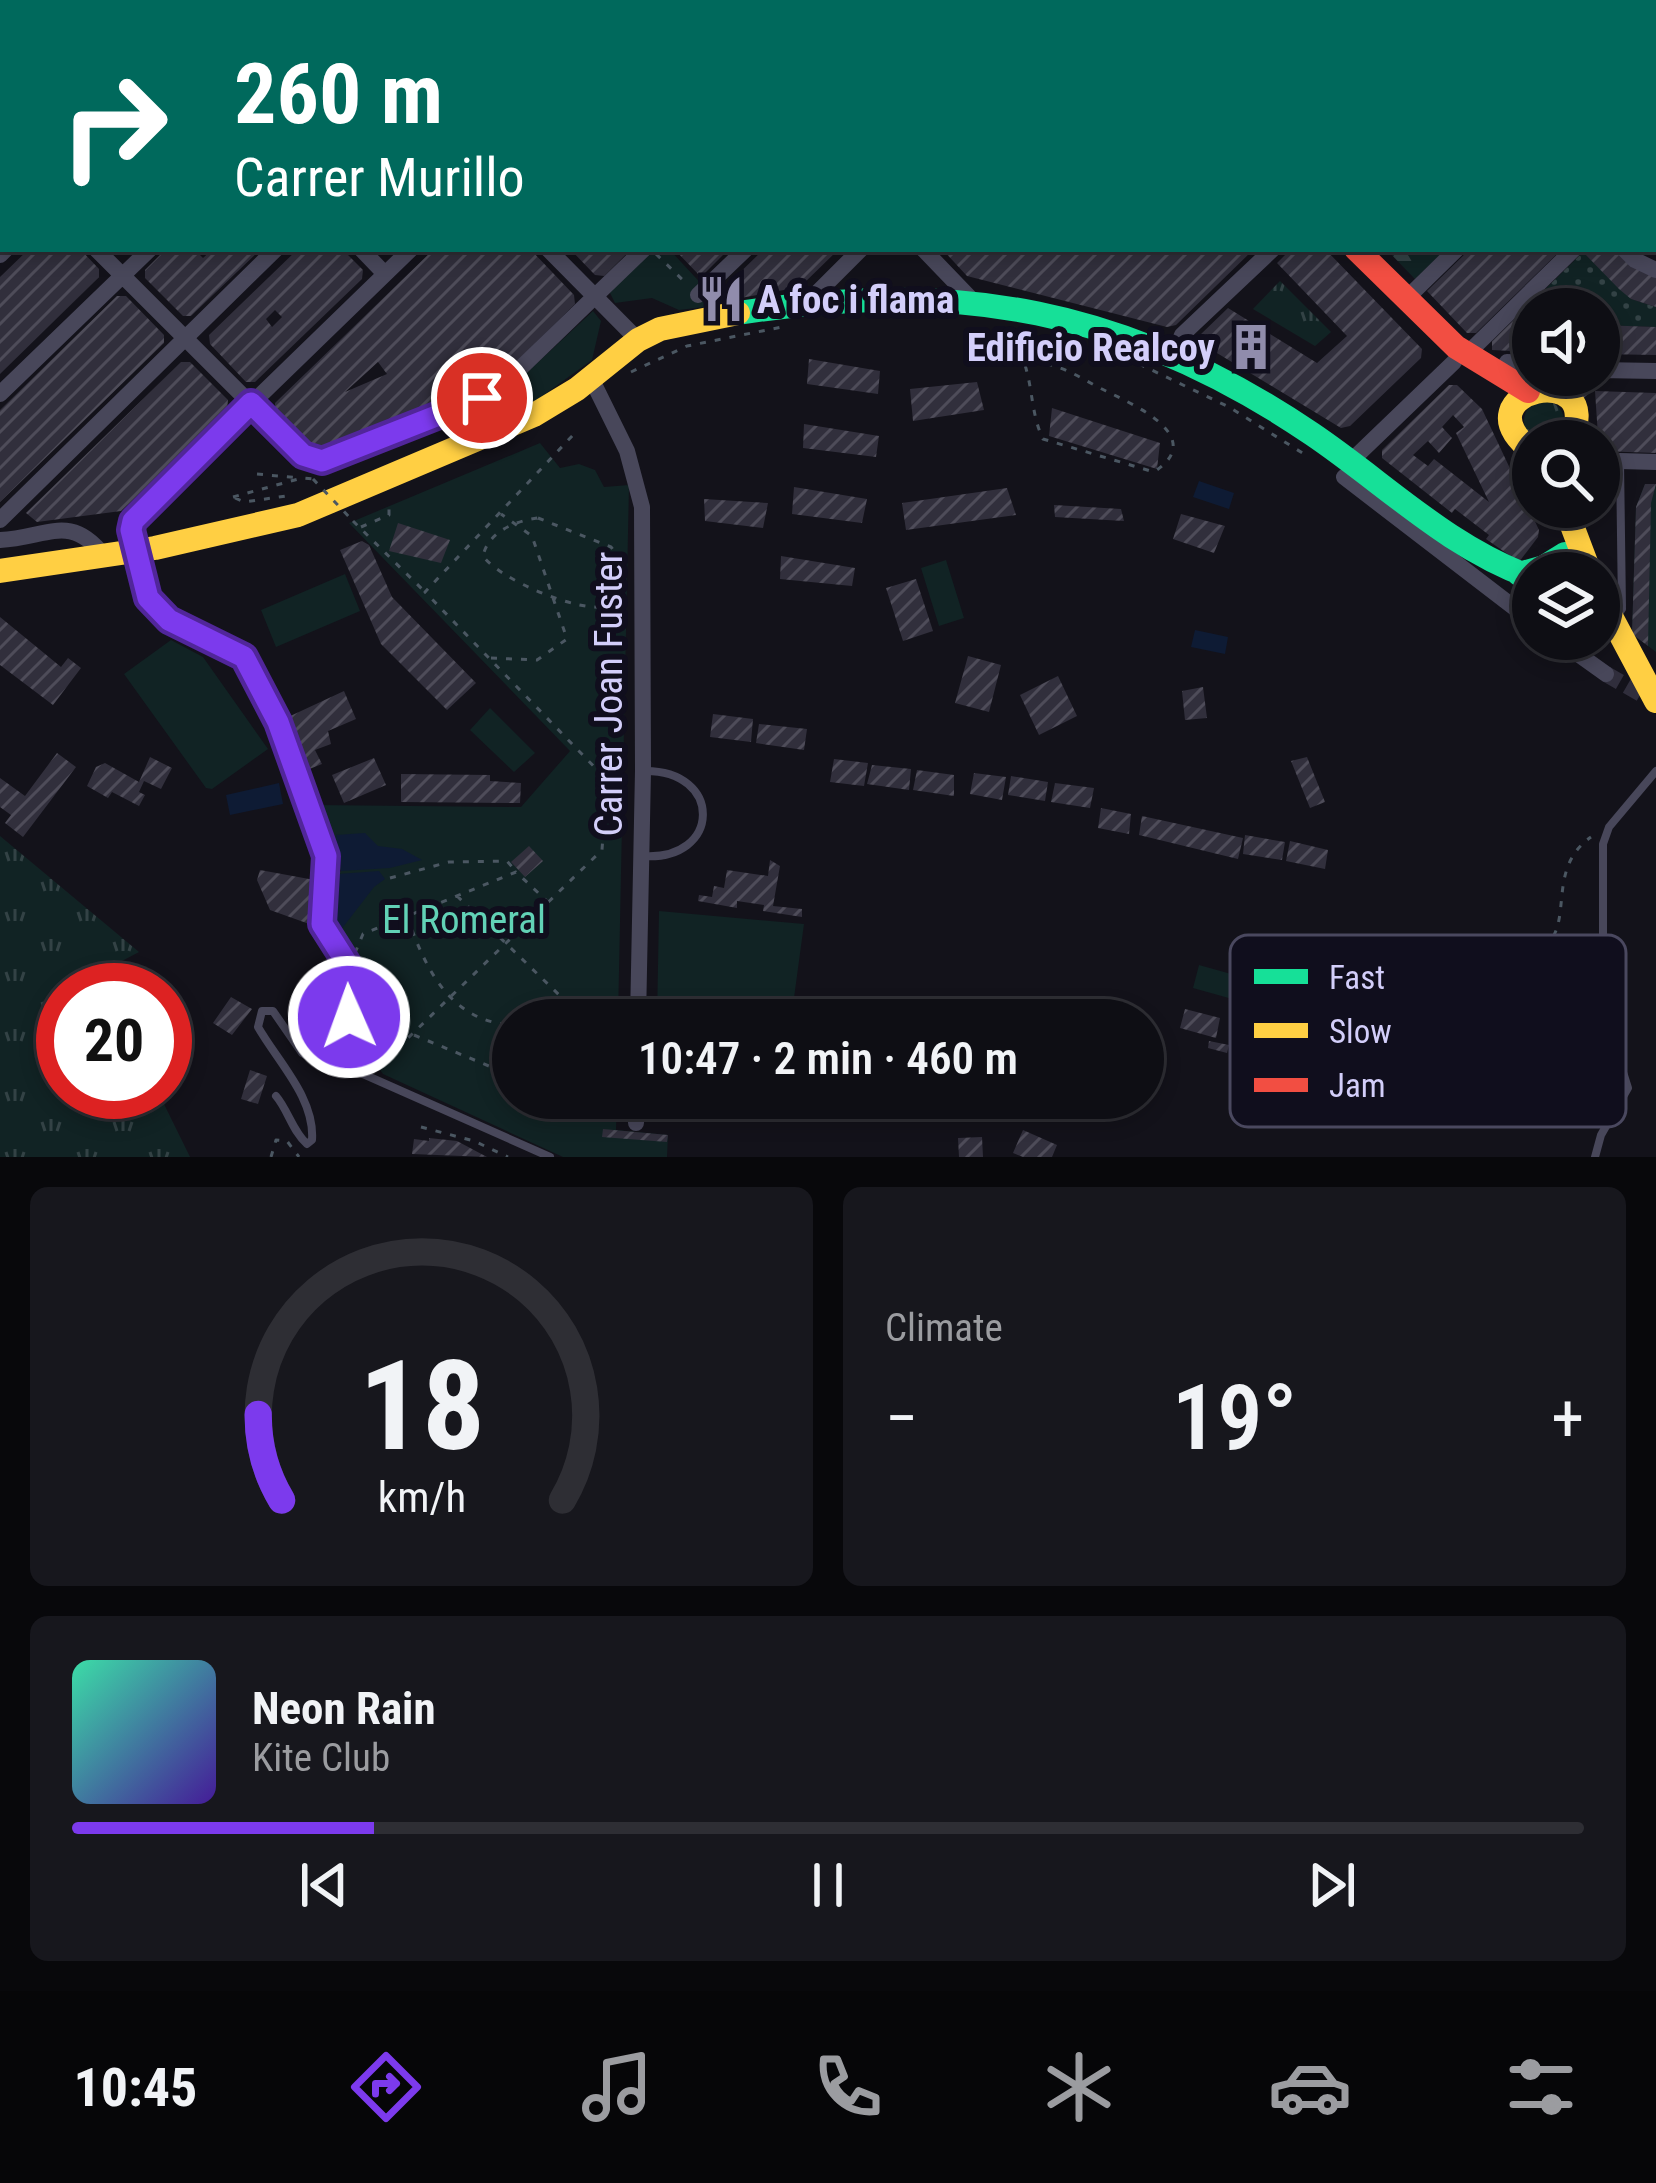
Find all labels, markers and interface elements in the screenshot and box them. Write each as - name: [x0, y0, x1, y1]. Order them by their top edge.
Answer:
- text: 260 m: [234, 45, 443, 144]
- icon: right: [36, 48, 192, 204]
- text: Carrer Murillo: [234, 146, 525, 209]
- restaurant icon: A foc i flama: [696, 274, 746, 324]
- place label: A foc i flama: [757, 277, 954, 323]
- map controls: [1512, 288, 1620, 660]
- button: sound: [1512, 288, 1620, 396]
- building icon: Edificio Realcoy: [1226, 322, 1276, 372]
- place label: Edificio Realcoy: [967, 325, 1216, 371]
- pin: [431, 347, 533, 449]
- icon: arrive: [449, 365, 515, 431]
- button: search: [1512, 420, 1620, 528]
- street label: Carrer Joan Fuster: [586, 551, 632, 836]
- button: layers: [1512, 552, 1620, 660]
- park label: El Romeral: [382, 897, 546, 943]
- legend: [1230, 935, 1626, 1127]
- position arrow: [286, 954, 412, 1080]
- text: Fast: [1329, 958, 1385, 997]
- speed limit sign: 20: [36, 963, 192, 1119]
- text: Slow: [1329, 1012, 1392, 1051]
- text: 10:47 · 2 min · 460 m: [638, 1032, 1018, 1085]
- text: Jam: [1329, 1066, 1386, 1105]
- text: Climate: [885, 1305, 1003, 1351]
- text: 18: [358, 1333, 485, 1479]
- text: 19°: [1172, 1366, 1297, 1471]
- text: −: [885, 1380, 918, 1457]
- text: +: [1551, 1380, 1584, 1457]
- text: km/h: [377, 1471, 466, 1521]
- text: Neon Rain: [252, 1682, 436, 1735]
- text: Kite Club: [252, 1735, 390, 1781]
- icon: previous: [291, 1852, 357, 1918]
- icon: pause: [795, 1852, 861, 1918]
- icon: next: [1299, 1852, 1365, 1918]
- icon: directions: [344, 2045, 428, 2129]
- icon: music: [575, 2045, 659, 2129]
- icon: phone: [806, 2045, 890, 2129]
- icon: climate: [1037, 2045, 1121, 2129]
- icon: car: [1268, 2045, 1352, 2129]
- icon: filters: [1499, 2045, 1583, 2129]
- text: 10:45: [73, 2056, 197, 2119]

